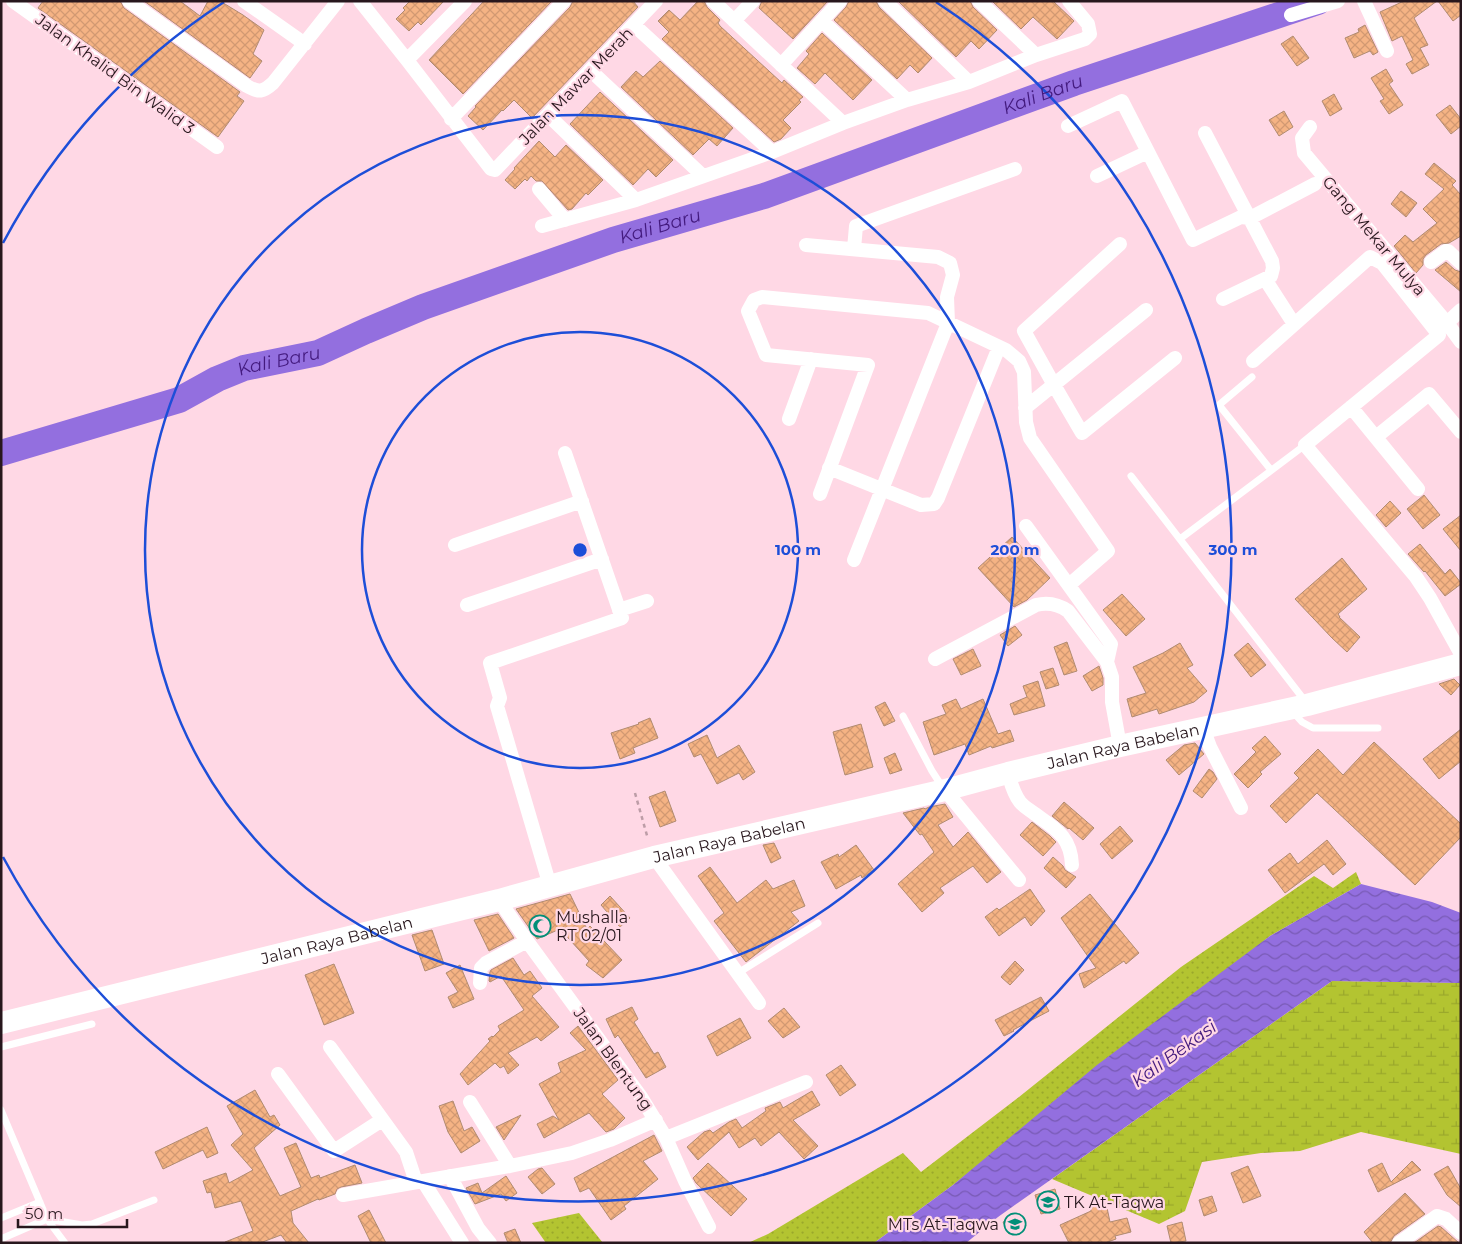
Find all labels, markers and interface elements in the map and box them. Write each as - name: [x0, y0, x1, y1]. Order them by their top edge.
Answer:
- street label: Jalan Khalid Bin Walid 3: [31, 9, 198, 138]
- street label: Jalan Mawar Merah: [514, 23, 637, 149]
- water label: Kali Baru: [1000, 70, 1086, 119]
- street label: Gang Mekar Mulya: [1318, 172, 1430, 300]
- water label: Kali Baru: [617, 204, 704, 249]
- water label: Kali Baru: [234, 342, 322, 381]
- text: 100 m: [775, 540, 821, 559]
- text: 200 m: [990, 540, 1040, 559]
- text: 300 m: [1207, 540, 1258, 559]
- centre of rings: [571, 541, 589, 559]
- street label: Jalan Raya Babelan: [1044, 719, 1201, 773]
- street label: Jalan Raya Babelan: [650, 813, 807, 867]
- place label: Mushalla RT 02/01: [556, 908, 628, 945]
- street label: Jalan Raya Babelan: [258, 912, 415, 968]
- mosque icon: Mushalla RT 02/01: [528, 914, 552, 938]
- street label: Jalan Blentung: [569, 1003, 657, 1114]
- water label: Kali Bekasi: [1127, 1016, 1221, 1092]
- school or university icon: TK At-Taqwa: [1036, 1190, 1060, 1214]
- place label: TK At-Taqwa: [1064, 1193, 1164, 1212]
- scale bar: [18, 1196, 126, 1228]
- text: 50 m: [25, 1204, 63, 1223]
- school or university icon: MTs At-Taqwa: [1003, 1212, 1027, 1236]
- place label: MTs At-Taqwa: [888, 1215, 999, 1234]

